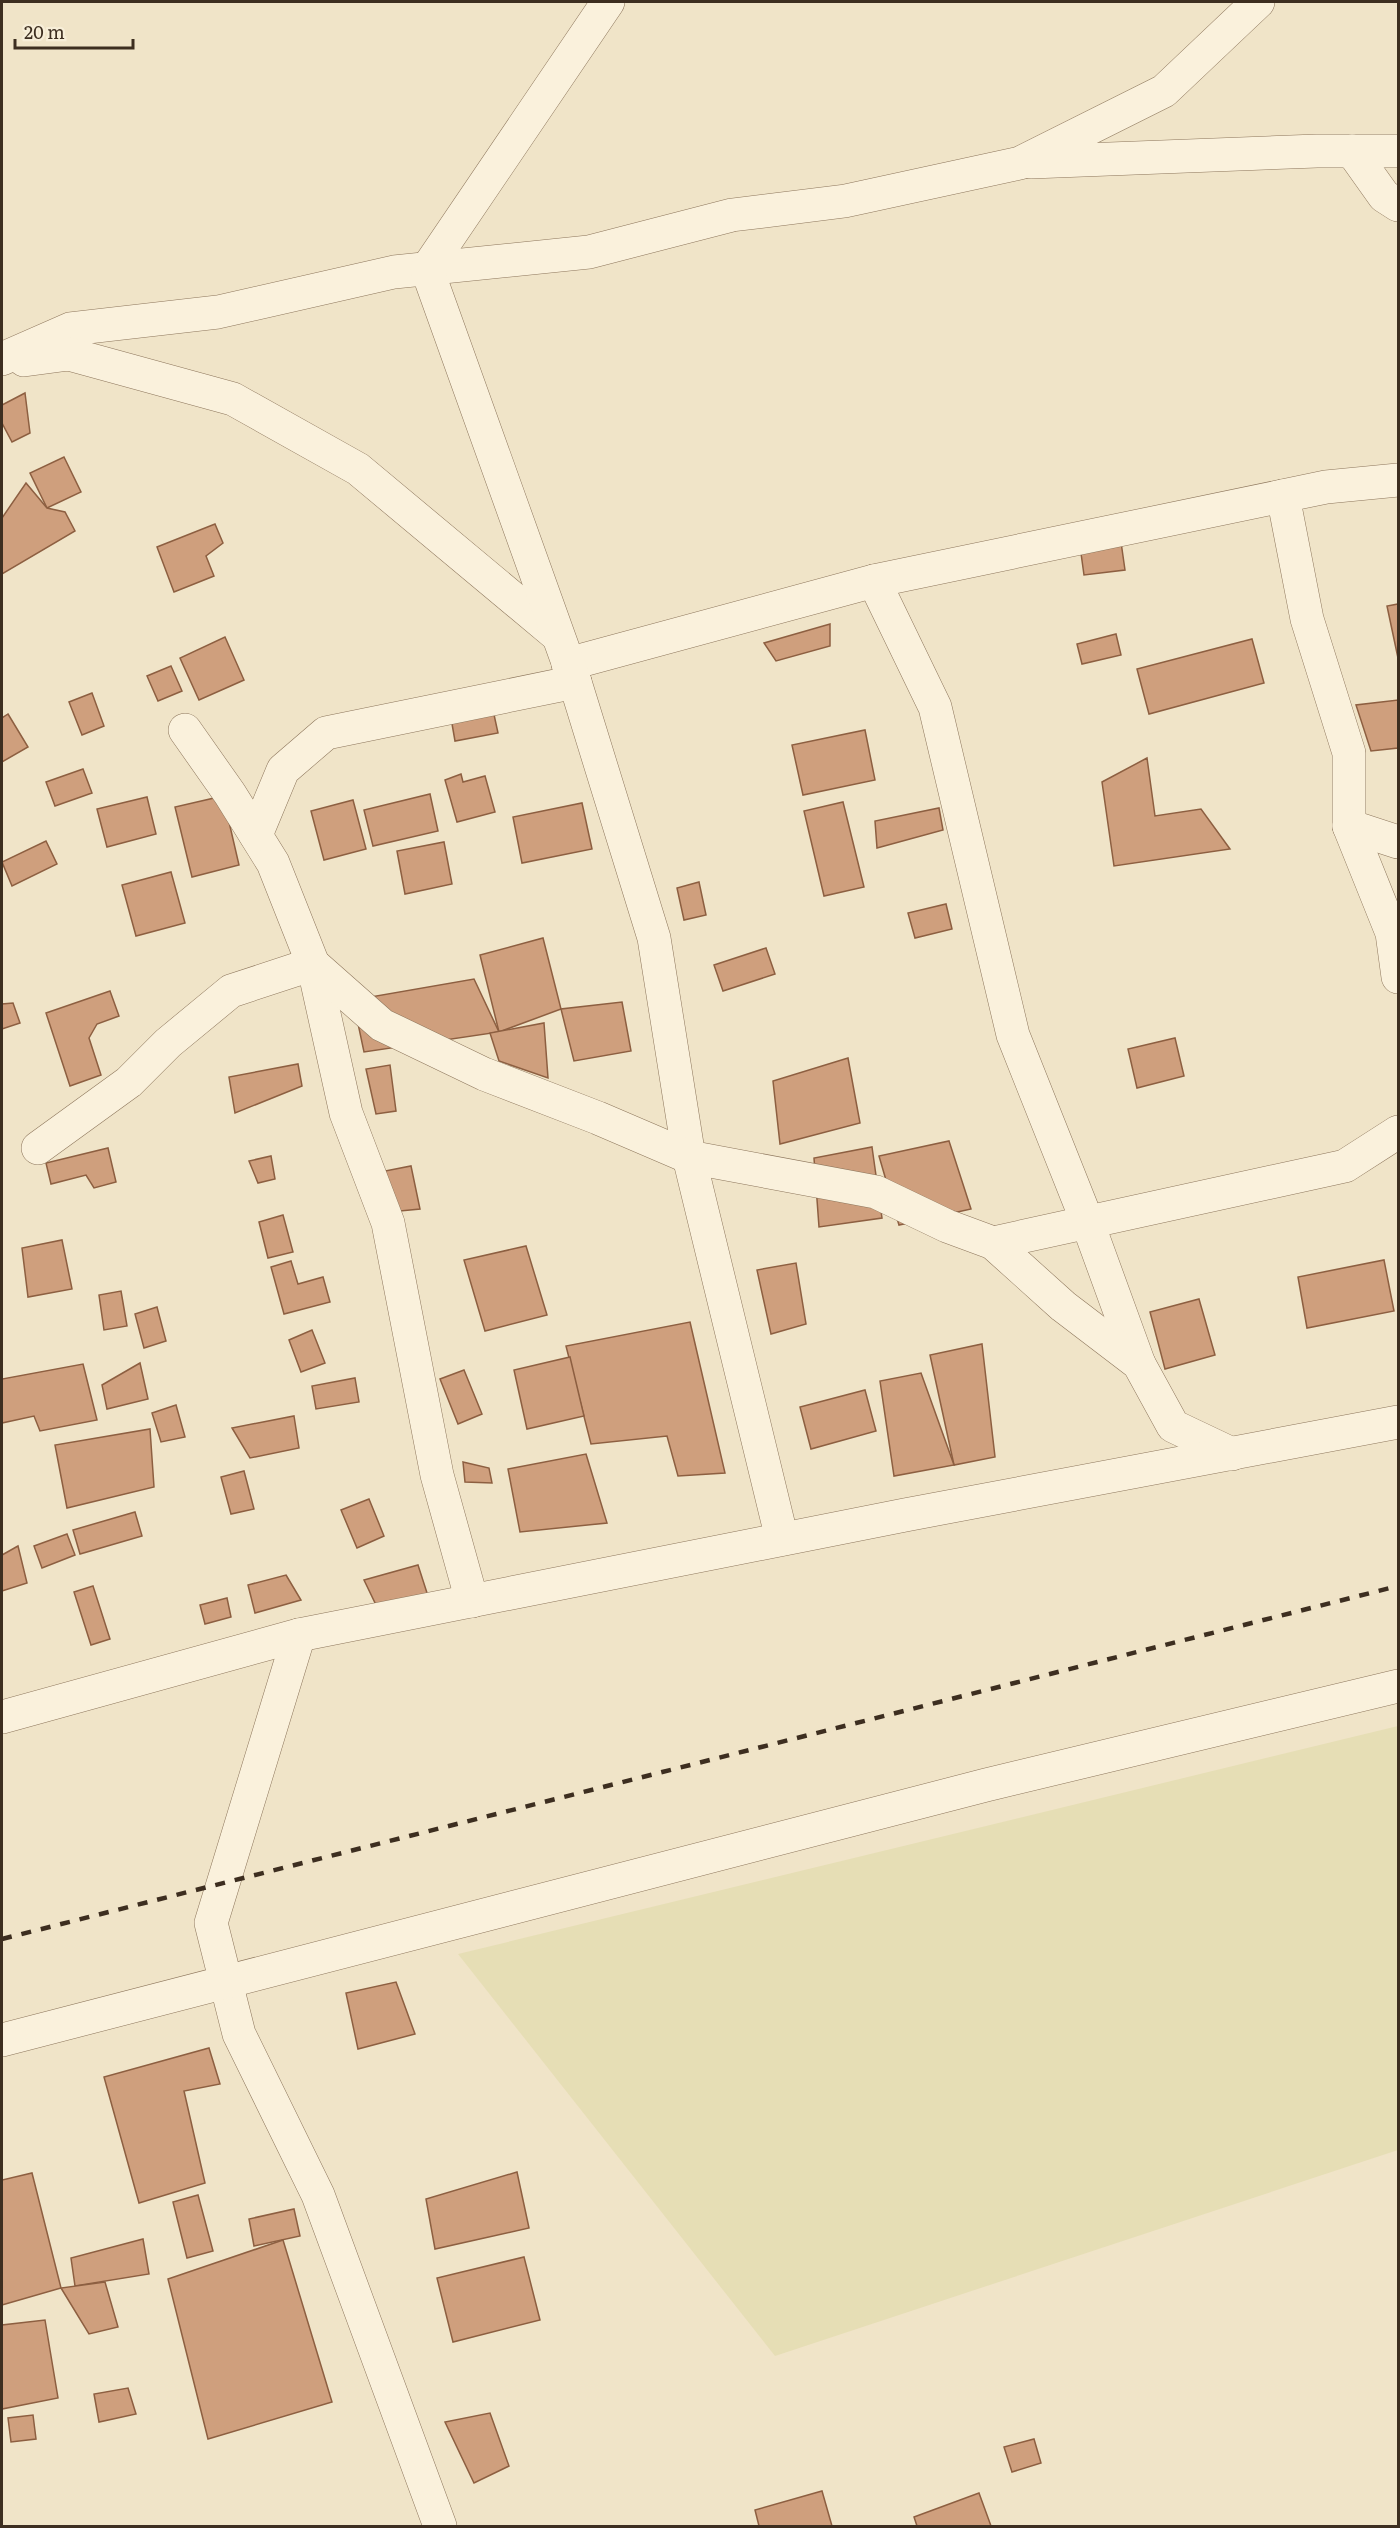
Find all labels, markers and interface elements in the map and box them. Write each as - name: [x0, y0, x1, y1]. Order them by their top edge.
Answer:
- scale bar: [15, 12, 134, 50]
- text: 20 m: [24, 18, 65, 45]

